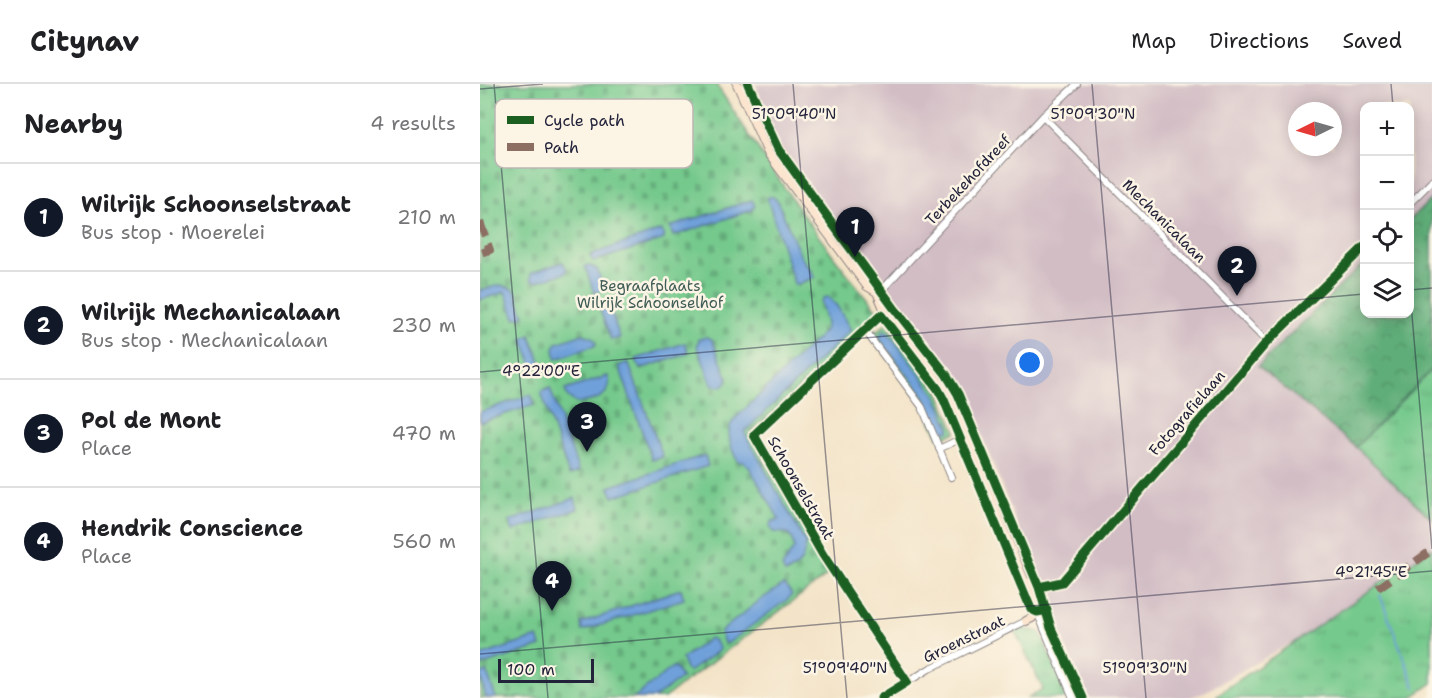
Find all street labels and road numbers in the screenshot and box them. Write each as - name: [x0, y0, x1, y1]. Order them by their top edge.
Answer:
- street label: Terbekehofdreef: [921, 130, 1016, 230]
- street label: Mechanicalaan: [1118, 175, 1210, 267]
- street label: Fotografielaan: [1144, 366, 1230, 460]
- street label: Schoonselstraat: [763, 433, 839, 543]
- street label: Groenstraat: [920, 611, 1008, 667]

